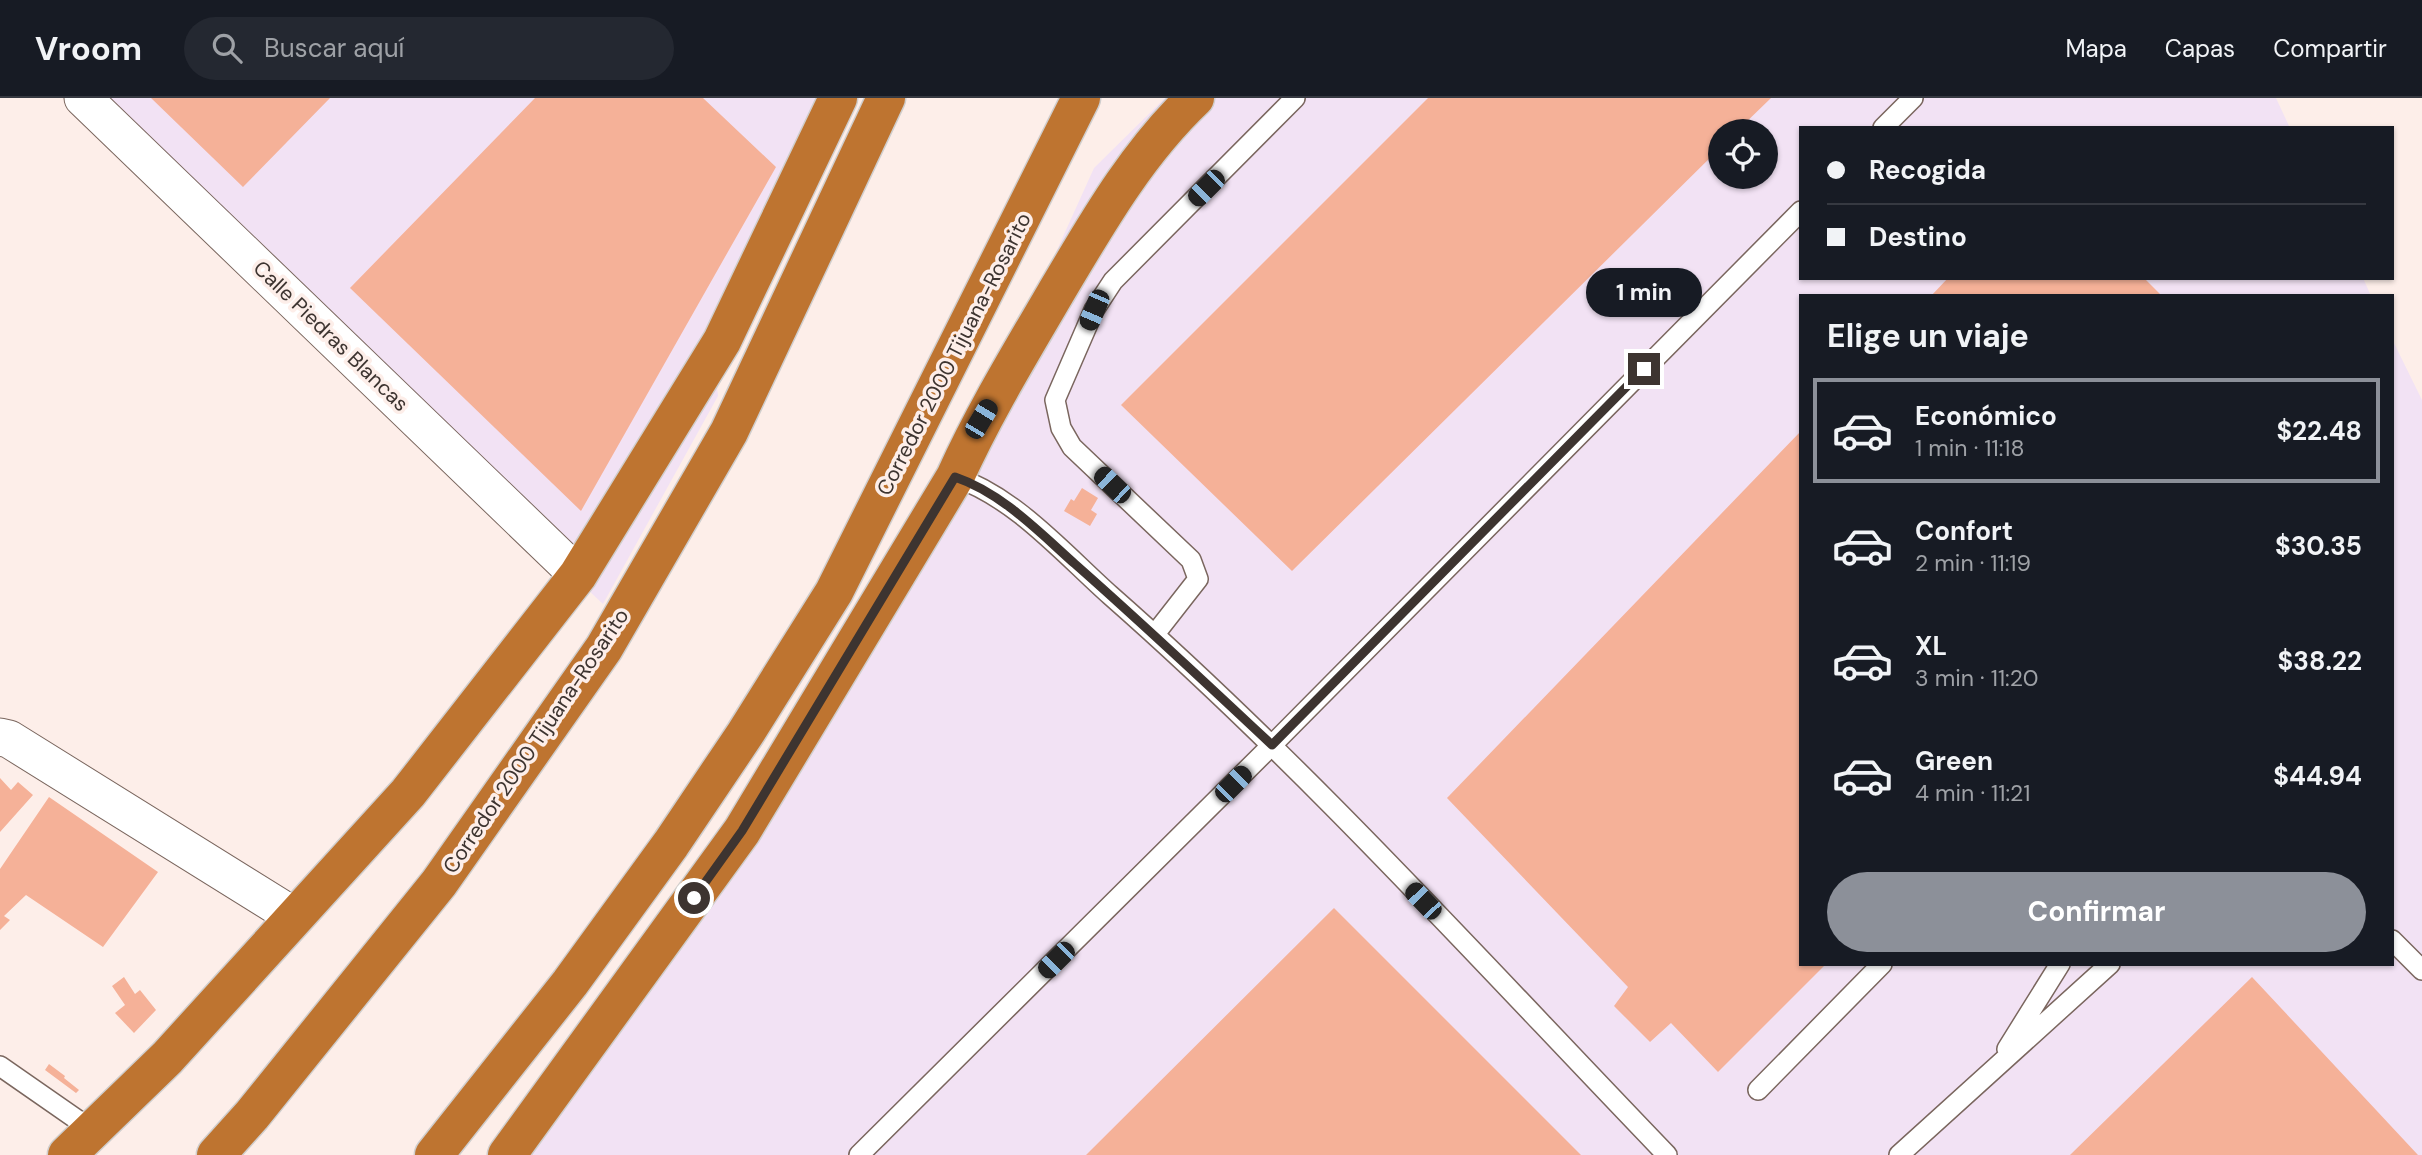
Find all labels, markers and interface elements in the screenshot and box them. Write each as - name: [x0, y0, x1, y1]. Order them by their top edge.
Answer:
- search box: [184, 17, 674, 80]
- text: Vroom: [35, 27, 142, 70]
- icon: search: [208, 29, 246, 67]
- text: Buscar aquí: [264, 31, 404, 65]
- text: Mapa: [2065, 33, 2127, 64]
- text: Capas: [2165, 33, 2235, 64]
- text: Compartir: [2273, 33, 2387, 64]
- map controls: [1708, 119, 1778, 189]
- button: locate: [1708, 119, 1778, 189]
- text: Recogida: [1869, 153, 1986, 187]
- car: [1184, 166, 1229, 210]
- street label: Corredor 2000 Tijuana-Rosarito: [870, 208, 1038, 500]
- text: Destino: [1869, 220, 1967, 254]
- street label: Calle Piedras Blancas: [247, 254, 415, 418]
- callout: 1 min: [1586, 268, 1702, 316]
- text: 1 min: [1616, 277, 1672, 307]
- car: [1077, 287, 1112, 333]
- text: Elige un viaje: [1827, 315, 2029, 357]
- route end: [1628, 353, 1660, 385]
- car: [962, 396, 1001, 442]
- icon: car: [1831, 399, 1894, 462]
- text: Económico: [1915, 399, 2057, 433]
- text: $22.48: [2276, 414, 2362, 448]
- text: 1 min · 11:18: [1915, 433, 2024, 463]
- car: [1090, 463, 1135, 507]
- icon: car: [1831, 514, 1894, 577]
- text: Confort: [1915, 514, 2013, 548]
- text: $30.35: [2275, 529, 2362, 563]
- text: 2 min · 11:19: [1915, 548, 2031, 578]
- street label: Corredor 2000 Tijuana-Rosarito: [437, 603, 635, 879]
- icon: car: [1831, 629, 1894, 692]
- text: XL: [1915, 629, 1947, 663]
- text: $38.22: [2278, 644, 2362, 678]
- text: 3 min · 11:20: [1915, 663, 2038, 693]
- icon: car: [1831, 744, 1894, 807]
- text: Green: [1915, 744, 1993, 778]
- text: $44.94: [2273, 759, 2362, 793]
- car: [1211, 762, 1256, 806]
- text: 4 min · 11:21: [1915, 778, 2031, 808]
- button: Confirmar: [1827, 872, 2366, 952]
- car: [1401, 879, 1446, 923]
- route start: [678, 882, 710, 914]
- car: [1034, 938, 1079, 982]

